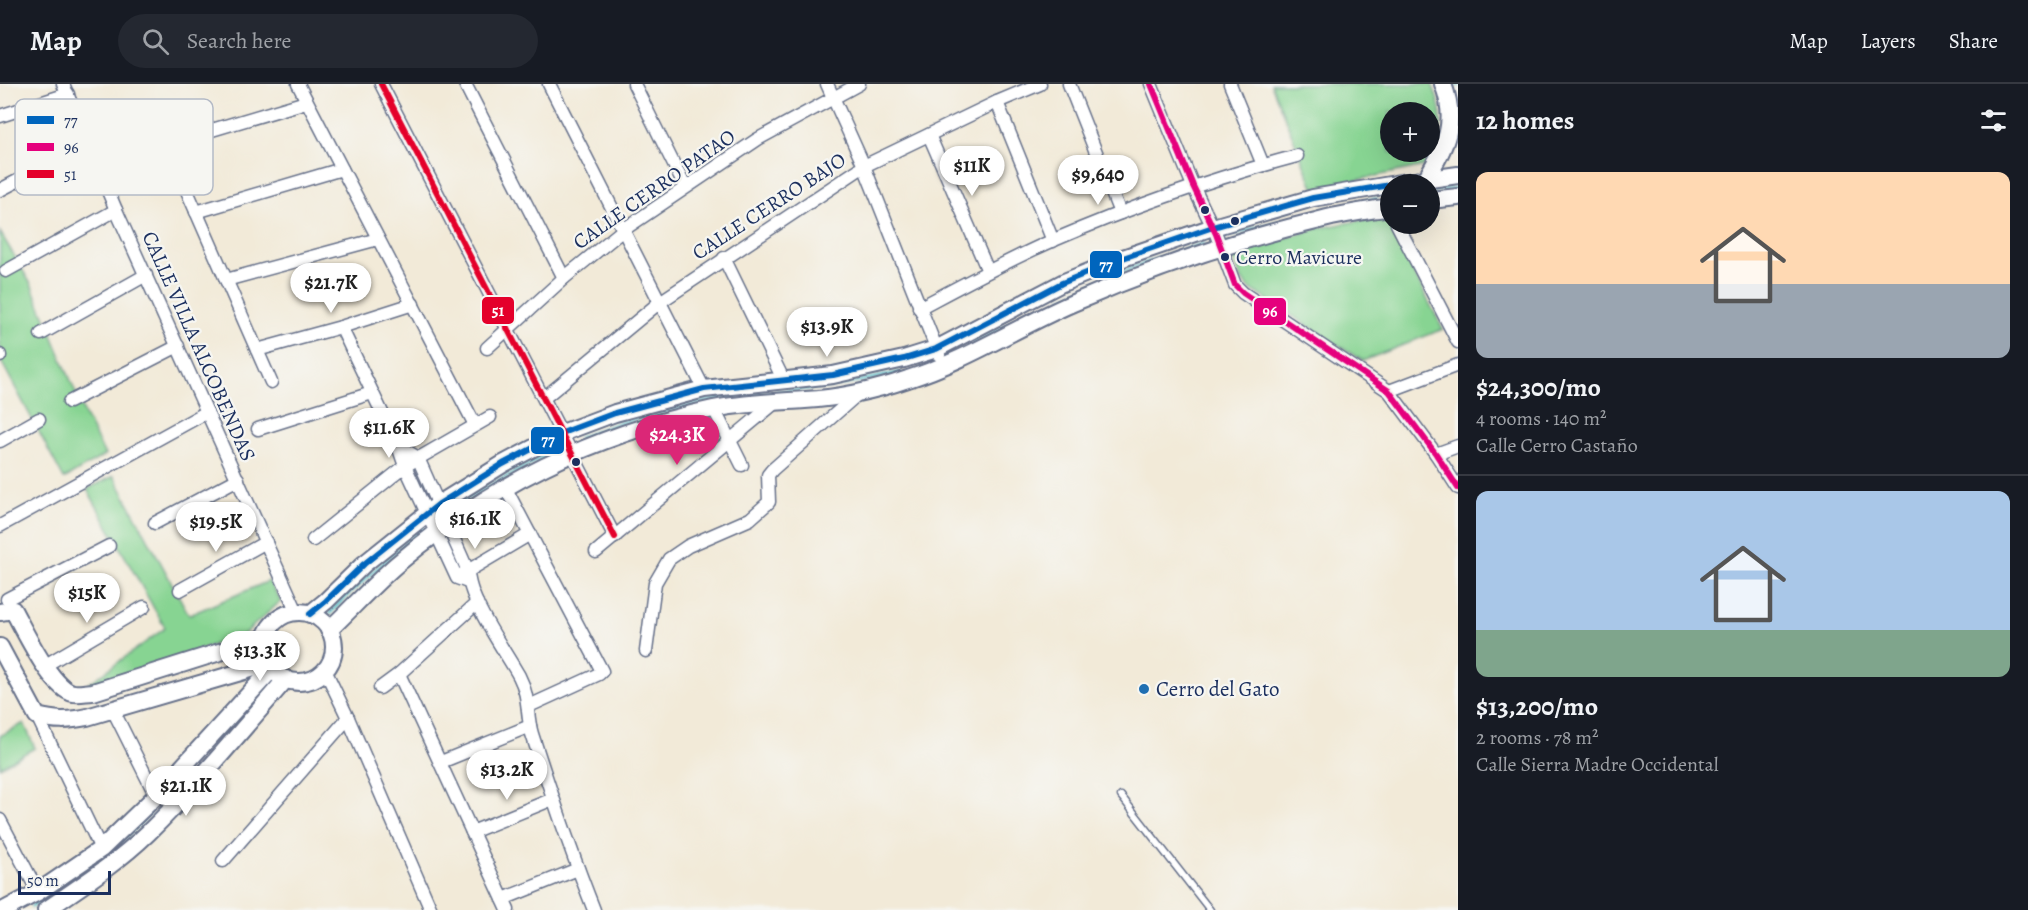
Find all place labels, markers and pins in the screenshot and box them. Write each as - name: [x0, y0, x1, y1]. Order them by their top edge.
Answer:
- pin: $11K: [936, 146, 1008, 197]
- pin: $9,640: [1049, 155, 1147, 206]
- unlabelled marker: [1199, 204, 1211, 216]
- unlabelled marker: [1229, 215, 1241, 227]
- place label: Cerro Mavicure: [1236, 244, 1362, 271]
- marker: Cerro Mavicure: [1219, 251, 1231, 263]
- pin: $21.7K: [282, 263, 380, 314]
- pin: $13.9K: [778, 307, 876, 358]
- pin: $11.6K: [340, 408, 438, 459]
- pin: $24.3K: [628, 415, 726, 466]
- unlabelled marker: [570, 456, 582, 468]
- pin: $16.1K: [426, 499, 524, 550]
- pin: $19.5K: [167, 502, 265, 553]
- pin: $15K: [51, 573, 123, 624]
- pin: $13.3K: [211, 631, 309, 682]
- place label: Cerro del Gato: [1156, 675, 1280, 703]
- marker: Cerro del Gato: [1137, 682, 1151, 696]
- pin: $13.2K: [458, 750, 556, 801]
- pin: $21.1K: [137, 766, 235, 817]

